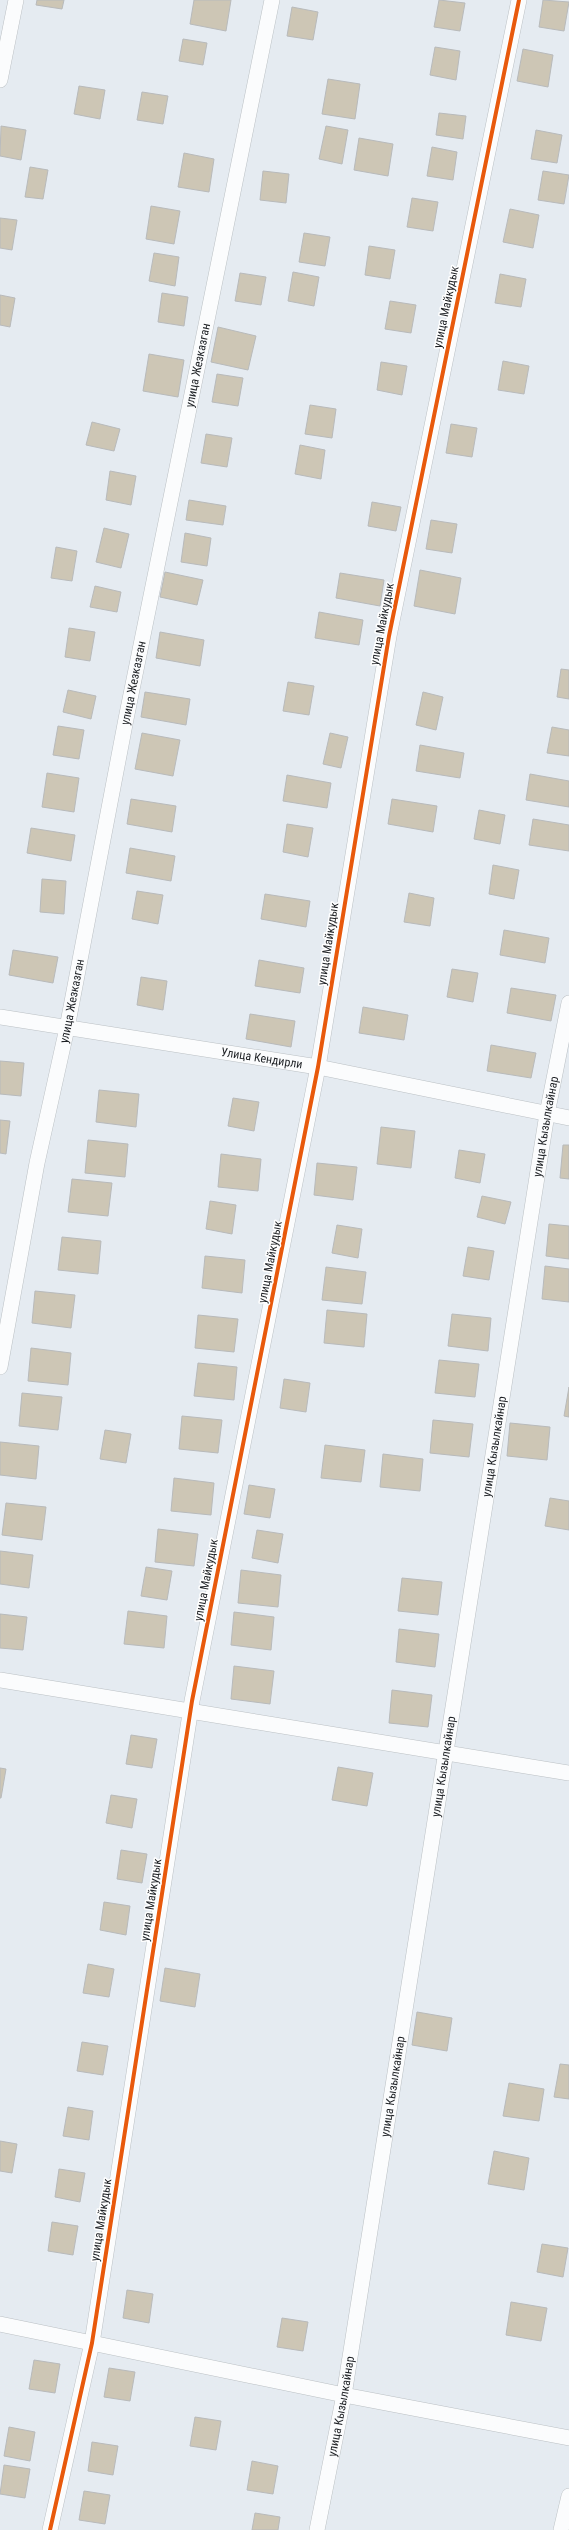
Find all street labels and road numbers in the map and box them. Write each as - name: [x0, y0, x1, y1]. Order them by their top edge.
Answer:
- street label: улица Майкудык: [430, 264, 462, 349]
- street label: улица Жезказган: [182, 322, 213, 409]
- street label: улица Майкудык: [367, 581, 397, 666]
- street label: улица Жезказган: [118, 640, 149, 726]
- street label: улица Майкудык: [315, 901, 341, 986]
- street label: улица Жезказган: [57, 958, 87, 1044]
- street label: Улица Кендирли: [220, 1045, 303, 1071]
- street label: улица Кызылкайнар: [530, 1075, 561, 1178]
- street label: улица Майкудык: [255, 1219, 285, 1304]
- street label: улица Кызылкайнар: [479, 1395, 509, 1498]
- street label: улица Майкудык: [191, 1537, 221, 1622]
- street label: улица Кызылкайнар: [429, 1715, 458, 1818]
- street label: улица Майкудык: [138, 1857, 164, 1942]
- street label: улица Кызылкайнар: [378, 2035, 408, 2138]
- street label: улица Майкудык: [88, 2177, 114, 2262]
- street label: улица Кызылкайнар: [325, 2355, 357, 2458]

